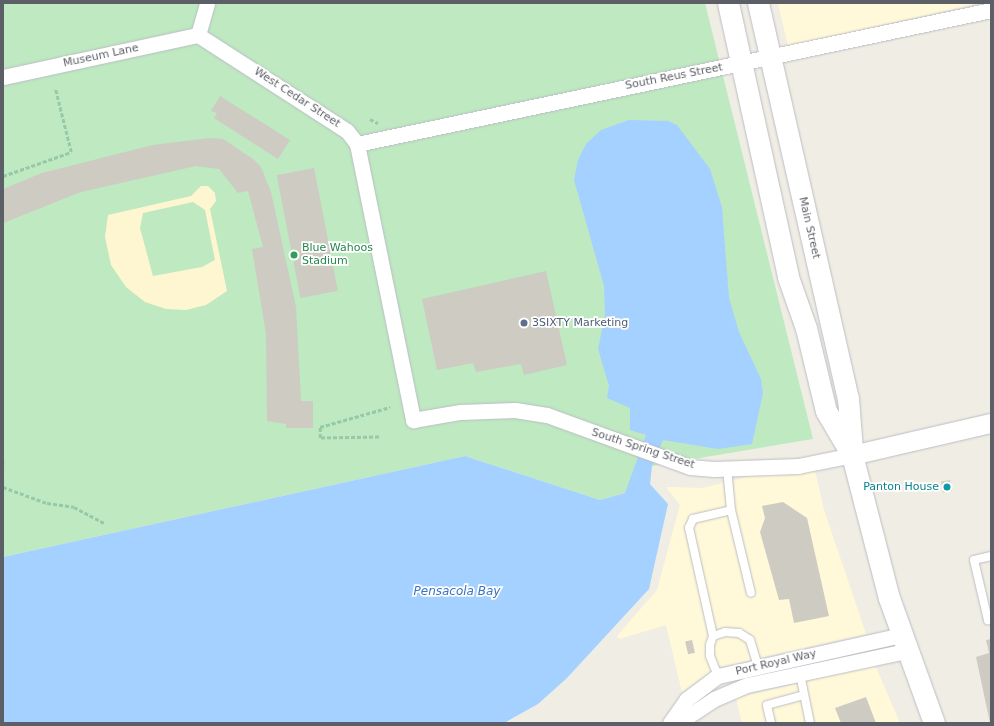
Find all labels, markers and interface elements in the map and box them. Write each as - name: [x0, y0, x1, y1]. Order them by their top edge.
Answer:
- street label: Museum Lane: [62, 42, 140, 70]
- street label: South Reus Street: [624, 61, 724, 93]
- street label: West Cedar Street: [251, 65, 343, 131]
- street label: Main Street: [795, 196, 823, 260]
- place label: Blue Wahoos Stadium: [302, 242, 373, 268]
- marker: Blue Wahoos Stadium: [289, 250, 299, 260]
- place label: 3SIXTY Marketing: [532, 316, 628, 330]
- marker: 3SIXTY Marketing: [519, 318, 529, 328]
- street label: South Spring Street: [590, 426, 696, 472]
- place label: Panton House: [863, 480, 939, 494]
- marker: Panton House: [942, 482, 952, 492]
- water label: Pensacola Bay: [414, 585, 500, 599]
- street label: Port Royal Way: [734, 647, 818, 679]

